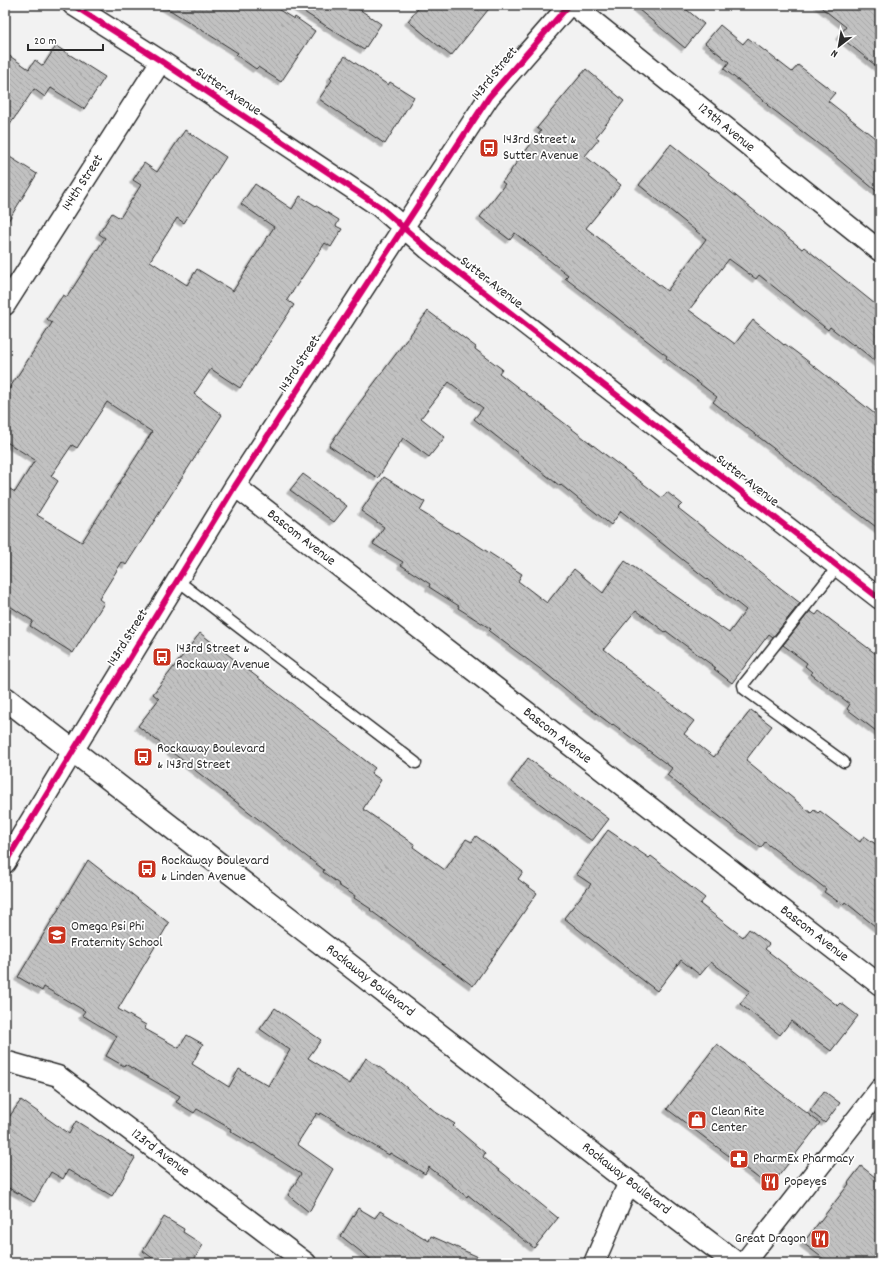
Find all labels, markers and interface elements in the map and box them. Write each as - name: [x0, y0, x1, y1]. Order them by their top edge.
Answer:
- scale bar: [28, 26, 103, 52]
- north arrow: [819, 26, 859, 66]
- text: 20 m: [34, 33, 57, 50]
- street label: 143rd Street: [467, 43, 523, 105]
- text: N: [828, 44, 841, 61]
- street label: Sutter Avenue: [191, 63, 265, 121]
- street label: 129th Avenue: [693, 99, 759, 157]
- place label: 143rd Street & Sutter Avenue: [503, 130, 578, 166]
- bus stop icon: 143rd Street & Sutter Avenue: [478, 137, 500, 159]
- street label: 144th Street: [57, 151, 109, 215]
- street label: Sutter Avenue: [455, 252, 527, 314]
- street label: 143rd Street: [274, 332, 326, 396]
- street label: Sutter Avenue: [711, 450, 783, 512]
- street label: Bascom Avenue: [262, 505, 340, 571]
- street label: 143rd Street: [103, 606, 153, 670]
- place label: 143rd Street & Rockaway Avenue: [176, 639, 270, 675]
- bus stop icon: 143rd Street & Rockaway Avenue: [151, 646, 173, 668]
- street label: Bascom Avenue: [518, 703, 596, 769]
- place label: Rockaway Boulevard & 143rd Street: [157, 739, 265, 775]
- bus stop icon: Rockaway Boulevard & 143rd Street: [132, 746, 154, 768]
- place label: Rockaway Boulevard & Linden Avenue: [161, 851, 269, 887]
- bus stop icon: Rockaway Boulevard & Linden Avenue: [136, 858, 158, 880]
- street label: Bascom Avenue: [775, 901, 853, 967]
- place label: Omega Psi Phi Fraternity School: [71, 917, 163, 953]
- school or university icon: Omega Psi Phi Fraternity School: [46, 924, 68, 946]
- street label: Rockaway Boulevard: [321, 940, 419, 1022]
- place label: Clean Rite Center: [711, 1102, 764, 1138]
- shop icon: Clean Rite Center: [686, 1109, 708, 1131]
- street label: 123rd Avenue: [127, 1124, 193, 1182]
- street label: Rockaway Boulevard: [577, 1138, 675, 1220]
- pharmacy icon: PharmEx Pharmacy: [728, 1148, 750, 1170]
- place label: PharmEx Pharmacy: [753, 1149, 854, 1169]
- restaurant icon: Popeyes: [759, 1171, 781, 1193]
- place label: Popeyes: [784, 1172, 827, 1192]
- restaurant icon: Great Dragon: [809, 1228, 831, 1250]
- place label: Great Dragon: [735, 1229, 806, 1249]

